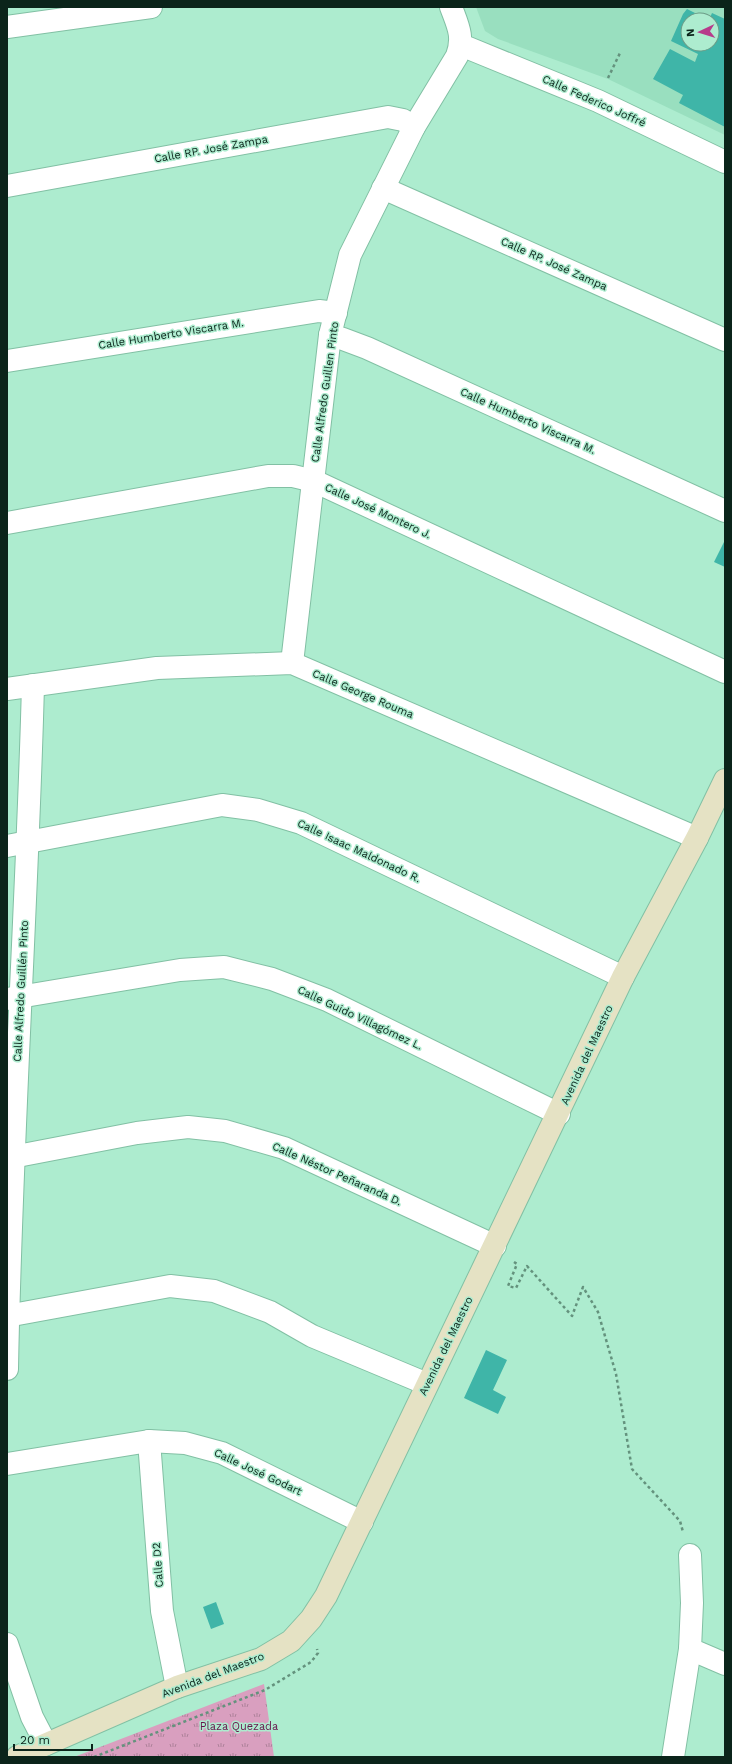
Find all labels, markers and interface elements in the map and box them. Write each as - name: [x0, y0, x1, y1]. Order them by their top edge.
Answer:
- north arrow: [680, 12, 720, 52]
- text: N: [684, 28, 697, 37]
- street label: Calle Federico Joffré: [540, 72, 648, 130]
- street label: Calle RP. José Zampa: [153, 133, 269, 165]
- street label: Calle RP. José Zampa: [499, 235, 609, 293]
- street label: Calle Humberto Viscarra M.: [97, 316, 245, 352]
- street label: Calle Alfredo Guillen Pinto: [309, 321, 341, 463]
- street label: Calle Humberto Viscarra M.: [458, 385, 598, 457]
- street label: Calle José Montero J.: [323, 481, 433, 541]
- street label: Calle George Rouma: [310, 667, 416, 721]
- street label: Calle Isaac Maldonado R.: [295, 817, 423, 885]
- street label: Calle Alfredo Guillén Pinto: [11, 920, 31, 1062]
- street label: Calle Guido Villagómez L.: [295, 983, 425, 1053]
- street label: Avenida del Maestro: [558, 1003, 616, 1107]
- street label: Calle Néstor Peñaranda D.: [270, 1140, 404, 1209]
- street label: Avenida del Maestro: [416, 1294, 476, 1398]
- street label: Calle José Godart: [212, 1446, 304, 1498]
- street label: Calle D2: [150, 1542, 166, 1588]
- street label: Avenida del Maestro: [160, 1649, 266, 1701]
- park label: Plaza Quezada: [200, 1720, 278, 1733]
- scale bar: [14, 1726, 92, 1752]
- text: 20 m: [20, 1733, 50, 1747]

